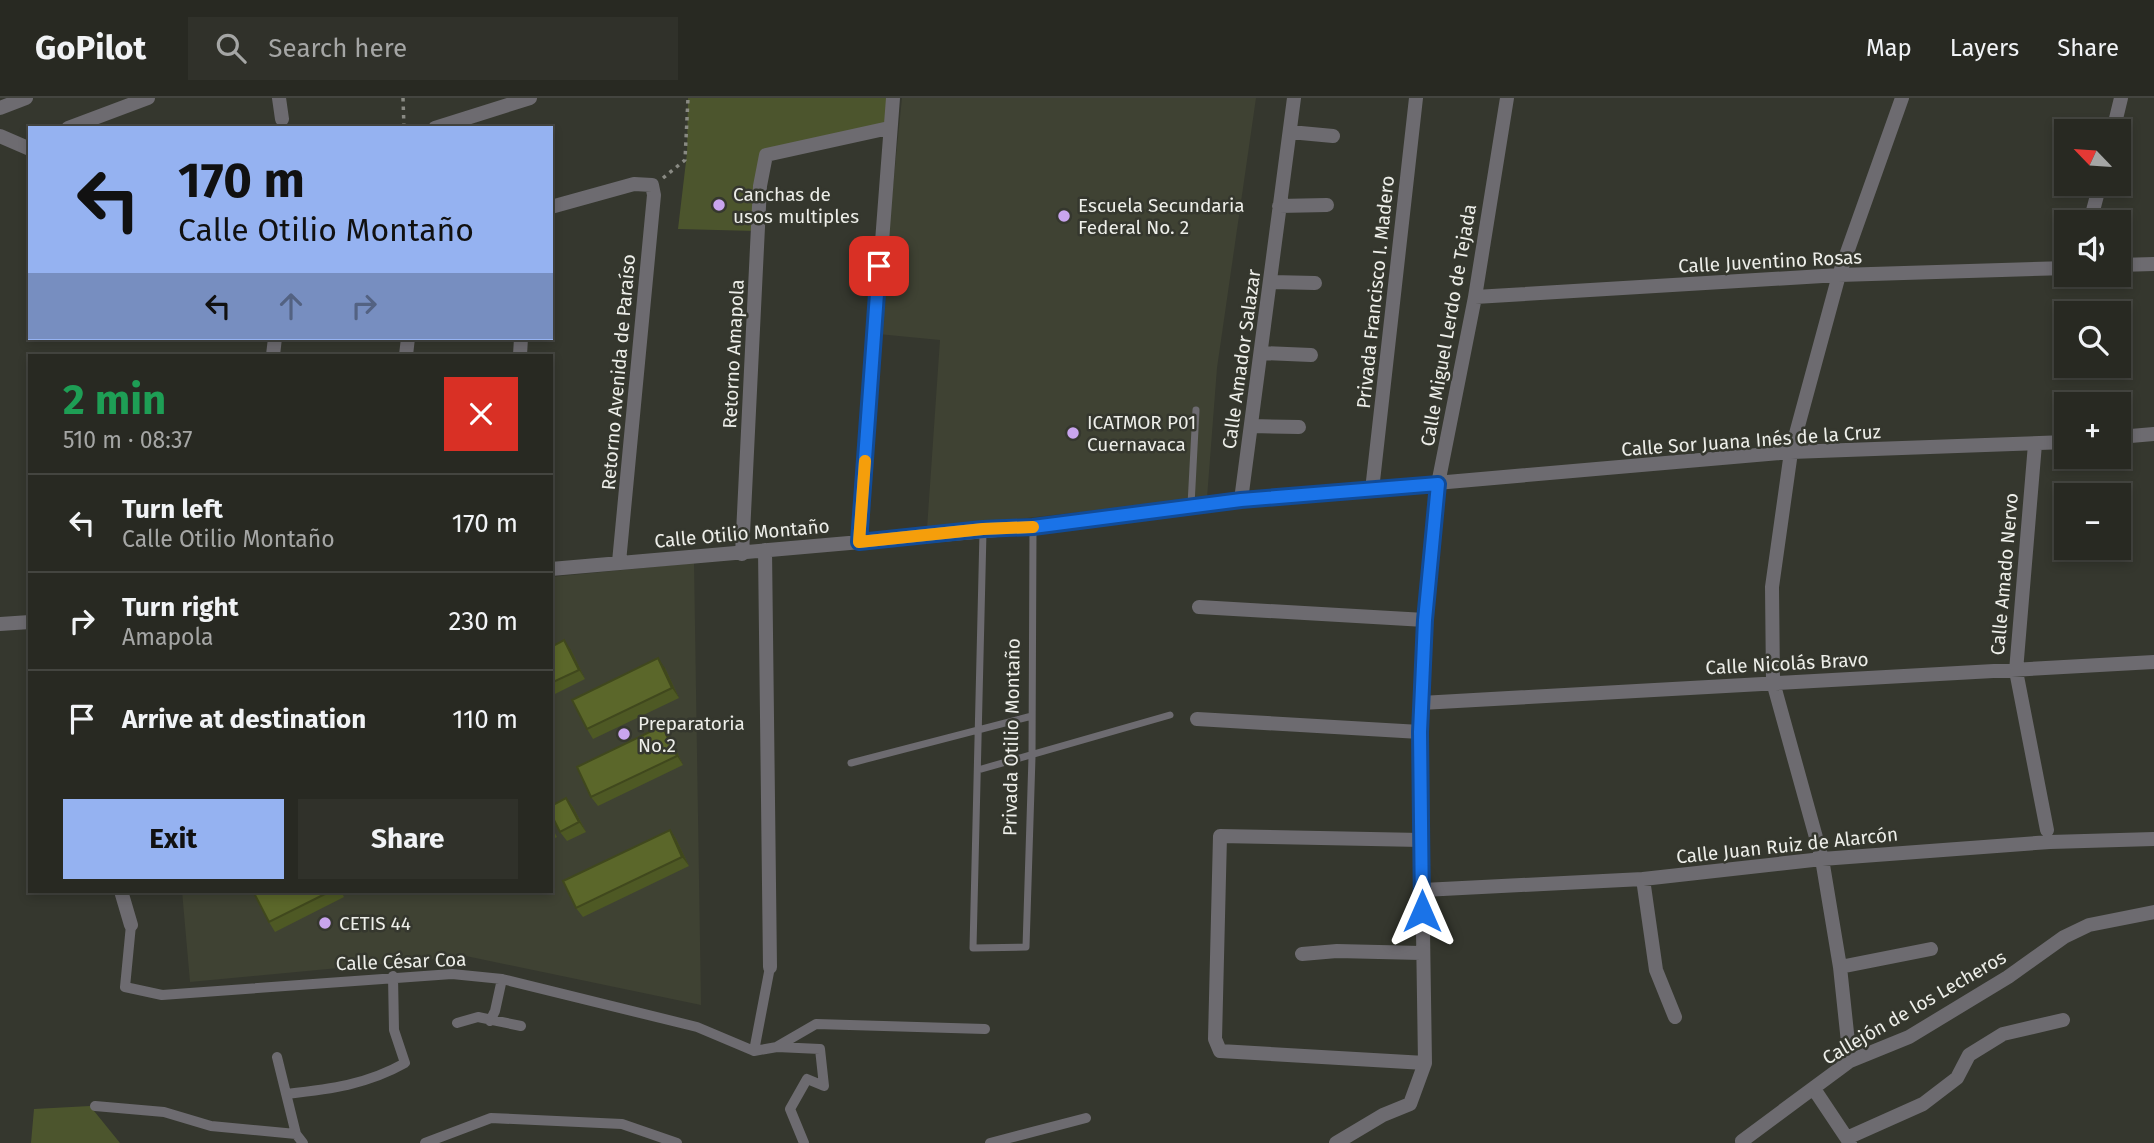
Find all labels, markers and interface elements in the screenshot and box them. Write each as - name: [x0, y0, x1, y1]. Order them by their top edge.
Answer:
- search box: [188, 17, 678, 80]
- text: GoPilot: [35, 28, 146, 68]
- icon: search: [212, 29, 250, 67]
- text: Search here: [268, 33, 407, 64]
- text: Map: [1866, 34, 1912, 62]
- text: Layers: [1950, 34, 2019, 62]
- text: Share: [2057, 34, 2119, 62]
- north arrow: [2054, 119, 2132, 196]
- map controls: [2054, 119, 2131, 560]
- text: 170 m: [178, 151, 305, 210]
- icon: left: [63, 154, 154, 245]
- street label: Privada Francisco I. Madero: [1352, 174, 1399, 410]
- place label: Canchas de usos multiples: [733, 183, 859, 228]
- place label: Escuela Secundaria Federal No. 2: [1078, 194, 1245, 239]
- marker: Canchas de usos multiples: [711, 197, 727, 213]
- street label: Calle Miguel Lerdo de Tejada: [1416, 202, 1481, 448]
- marker: Escuela Secundaria Federal No. 2: [1056, 208, 1072, 224]
- button: sound: [2054, 210, 2131, 287]
- text: Calle Otilio Montaño: [178, 211, 474, 249]
- pin: [849, 236, 909, 296]
- street label: Calle Juventino Rosas: [1677, 245, 1863, 278]
- icon: arrive: [860, 247, 898, 285]
- street label: Retorno Avenida de Paraíso: [597, 253, 640, 491]
- street label: Calle Amador Salazar: [1217, 267, 1266, 450]
- street label: Retorno Amapola: [718, 279, 749, 429]
- icon: left: [199, 287, 237, 325]
- icon: ahead: [272, 287, 310, 325]
- icon: right: [345, 287, 383, 325]
- button: search: [2054, 301, 2131, 378]
- text: 2 min: [63, 375, 166, 425]
- button: close: [444, 377, 518, 451]
- button: +: [2054, 392, 2131, 469]
- place label: ICATMOR P01 Cuernavaca: [1087, 411, 1196, 456]
- street label: Calle Sor Juana Inés de la Cruz: [1620, 420, 1882, 461]
- marker: ICATMOR P01 Cuernavaca: [1065, 425, 1081, 441]
- text: 510 m · 08:37: [63, 426, 192, 454]
- button: −: [2054, 483, 2131, 560]
- street label: Calle Amado Nervo: [1986, 492, 2023, 656]
- text: Turn left: [122, 494, 223, 525]
- icon: left: [63, 504, 101, 542]
- text: 170 m: [452, 508, 518, 539]
- street label: Calle Otilio Montaño: [653, 514, 831, 553]
- text: Calle Otilio Montaño: [122, 525, 335, 553]
- text: Turn right: [122, 592, 239, 623]
- icon: right: [63, 602, 101, 640]
- text: 230 m: [449, 606, 518, 637]
- text: Amapola: [122, 623, 214, 651]
- street label: Privada Otilio Montaño: [998, 638, 1025, 836]
- street label: Calle Nicolás Bravo: [1705, 648, 1869, 679]
- icon: arrive: [63, 700, 101, 738]
- text: Arrive at destination: [122, 704, 366, 735]
- text: 110 m: [452, 704, 518, 735]
- place label: Preparatoria No.2: [638, 712, 745, 757]
- marker: Preparatoria No.2: [616, 726, 632, 742]
- button: Exit: [63, 799, 284, 879]
- button: Share: [298, 799, 518, 879]
- street label: Calle Juan Ruiz de Alarcón: [1675, 822, 1899, 869]
- position arrow: [1385, 874, 1459, 948]
- place label: CETIS 44: [339, 912, 411, 935]
- marker: CETIS 44: [317, 915, 333, 931]
- street label: Callejón de los Lecheros: [1818, 945, 2010, 1070]
- street label: Calle César Coa: [335, 948, 467, 975]

